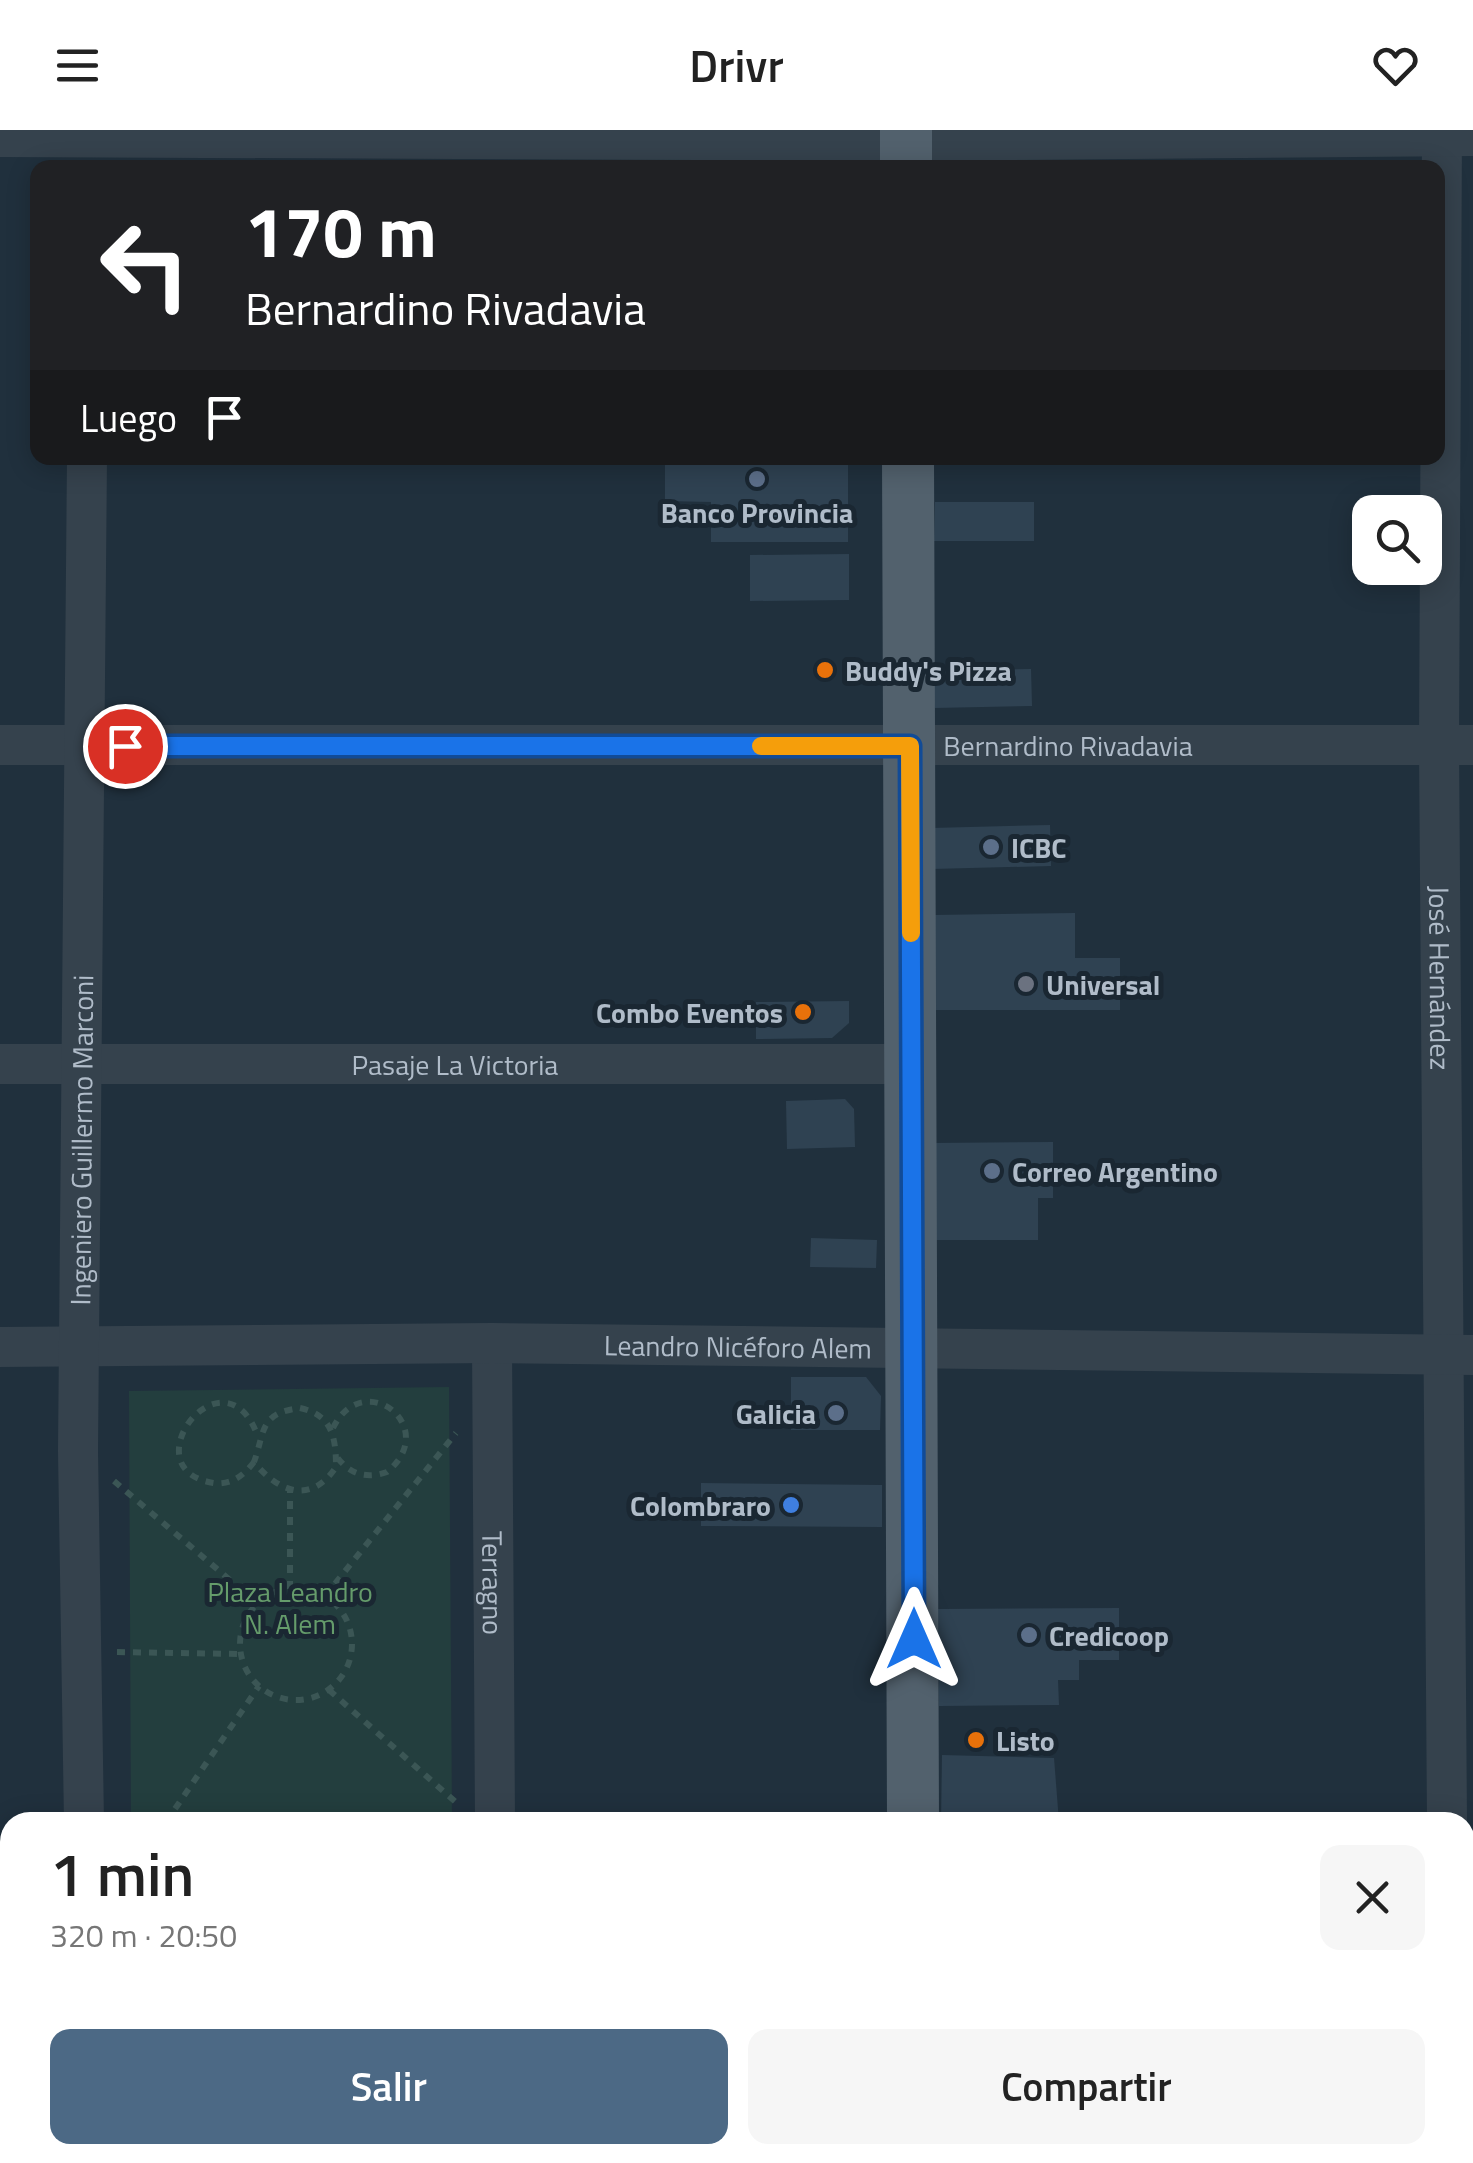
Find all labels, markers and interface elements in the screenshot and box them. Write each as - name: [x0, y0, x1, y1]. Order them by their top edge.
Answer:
- text: Drivr: [689, 31, 784, 99]
- icon: menu: [50, 38, 105, 93]
- icon: heart: [1368, 38, 1423, 93]
- text: 170 m: [245, 178, 437, 284]
- icon: left: [80, 200, 210, 330]
- text: Bernardino Rivadavia: [245, 274, 646, 342]
- text: Luego: [80, 389, 177, 447]
- icon: arrive: [197, 390, 252, 445]
- marker: Banco Provincia: [746, 468, 768, 490]
- place label: Banco Provincia: [661, 491, 853, 534]
- map controls: [1352, 495, 1442, 585]
- button: search: [1352, 495, 1442, 585]
- place label: Buddy's Pizza: [845, 649, 1012, 692]
- marker: Buddy's Pizza: [814, 659, 836, 681]
- pin: [83, 704, 168, 789]
- icon: arrive: [98, 719, 153, 774]
- street label: Bernardino Rivadavia: [943, 724, 1193, 767]
- place label: ICBC: [1011, 826, 1066, 869]
- marker: ICBC: [980, 836, 1002, 858]
- street label: José Hernández: [1419, 886, 1463, 1070]
- place label: Universal: [1046, 963, 1160, 1006]
- marker: Universal: [1015, 973, 1037, 995]
- street label: Ingeniero Guillermo Marconi: [58, 975, 104, 1306]
- place label: Combo Eventos: [596, 991, 783, 1034]
- marker: Combo Eventos: [792, 1001, 814, 1023]
- street label: Pasaje La Victoria: [352, 1043, 558, 1086]
- place label: Correo Argentino: [1012, 1150, 1218, 1193]
- marker: Correo Argentino: [981, 1160, 1003, 1182]
- street label: Leandro Nicéforo Alem: [604, 1323, 872, 1369]
- place label: Galicia: [736, 1392, 816, 1435]
- marker: Galicia: [825, 1402, 847, 1424]
- place label: Colombraro: [630, 1484, 771, 1527]
- marker: Colombraro: [780, 1494, 802, 1516]
- street label: Terragno: [472, 1531, 515, 1635]
- park label: Plaza Leandro N. Alem: [207, 1570, 373, 1645]
- position arrow: [862, 1587, 966, 1691]
- place label: Credicoop: [1049, 1614, 1169, 1657]
- marker: Credicoop: [1018, 1624, 1040, 1646]
- place label: Listo: [996, 1719, 1055, 1762]
- marker: Listo: [965, 1729, 987, 1751]
- text: 1 min: [50, 1828, 194, 1919]
- button: close: [1320, 1845, 1425, 1950]
- text: 320 m · 20:50: [50, 1911, 237, 1959]
- button: Salir: [50, 2029, 728, 2144]
- button: Compartir: [748, 2029, 1425, 2144]

